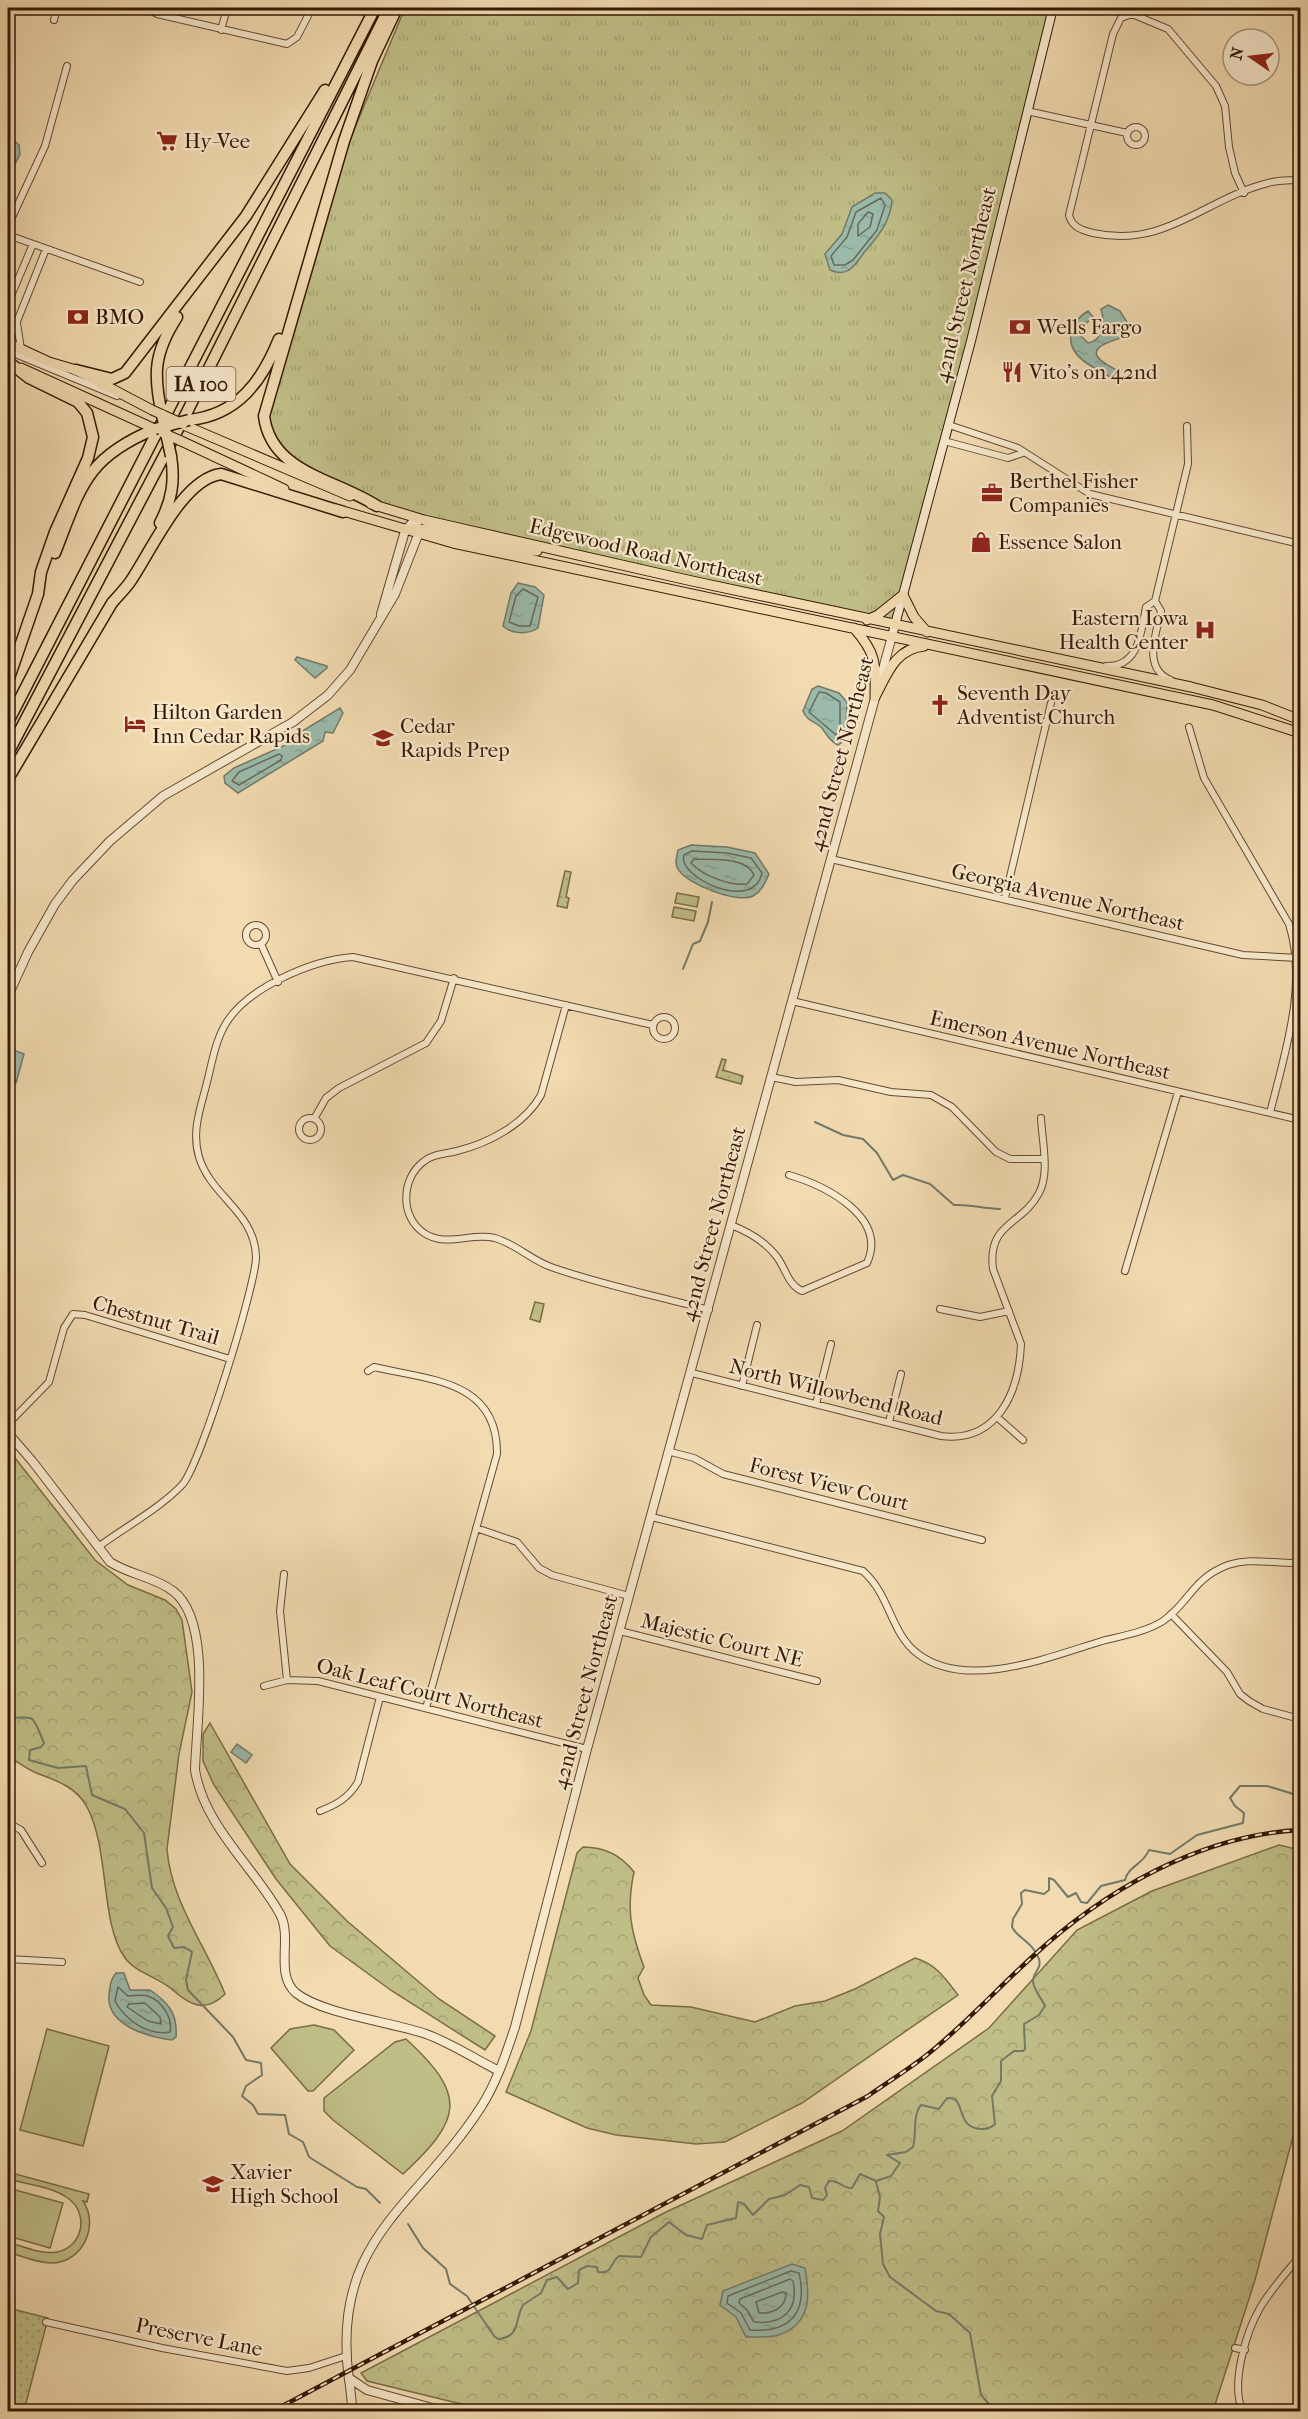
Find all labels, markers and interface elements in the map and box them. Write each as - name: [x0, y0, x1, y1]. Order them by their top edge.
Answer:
- north arrow: [1221, 27, 1281, 87]
- text: N: [1226, 44, 1248, 62]
- supermarket icon: Hy-Vee: [155, 129, 179, 153]
- place label: Hy-Vee: [184, 129, 250, 153]
- street label: 42nd Street Northeast: [929, 184, 1001, 385]
- bank icon: BMO: [66, 305, 90, 329]
- place label: BMO: [95, 305, 144, 329]
- bank icon: Wells Fargo: [1008, 315, 1032, 339]
- place label: Wells Fargo: [1036, 315, 1142, 339]
- restaurant icon: Vito's on 42nd: [1000, 360, 1024, 384]
- place label: Vito's on 42nd: [1028, 360, 1158, 384]
- road number: IA 100: [166, 367, 236, 401]
- place label: Berthel Fisher Companies: [1009, 469, 1138, 517]
- office icon: Berthel Fisher Companies: [980, 481, 1004, 505]
- street label: Edgewood Road Northeast: [527, 513, 766, 591]
- shop icon: Essence Salon: [969, 530, 993, 554]
- place label: Essence Salon: [998, 530, 1122, 554]
- place label: Eastern Iowa Health Center: [1059, 606, 1188, 654]
- hospital icon: Eastern Iowa Health Center: [1193, 618, 1217, 642]
- street label: 42nd Street Northeast: [803, 653, 879, 854]
- place label: Seventh Day Adventist Church: [956, 681, 1115, 729]
- church icon: Seventh Day Adventist Church: [928, 693, 952, 717]
- place label: Hilton Garden Inn Cedar Rapids: [152, 700, 310, 748]
- hotel icon: Hilton Garden Inn Cedar Rapids: [123, 712, 147, 736]
- place label: Cedar Rapids Prep: [400, 714, 510, 762]
- school or university icon: Cedar Rapids Prep: [371, 726, 395, 750]
- street label: Georgia Avenue Northeast: [949, 859, 1187, 936]
- street label: Emerson Avenue Northeast: [927, 1006, 1173, 1085]
- street label: 42nd Street Northeast: [675, 1123, 751, 1324]
- street label: Chestnut Trail: [90, 1290, 222, 1350]
- street label: North Willowbend Road: [727, 1354, 946, 1430]
- street label: Forest View Court: [747, 1453, 912, 1516]
- street label: 42nd Street Northeast: [547, 1591, 623, 1792]
- street label: Majestic Court NE: [639, 1608, 806, 1672]
- street label: Oak Leaf Court Northeast: [314, 1653, 546, 1733]
- place label: Xavier High School: [230, 2160, 339, 2208]
- school or university icon: Xavier High School: [201, 2172, 225, 2196]
- street label: Preserve Lane: [133, 2313, 265, 2361]

